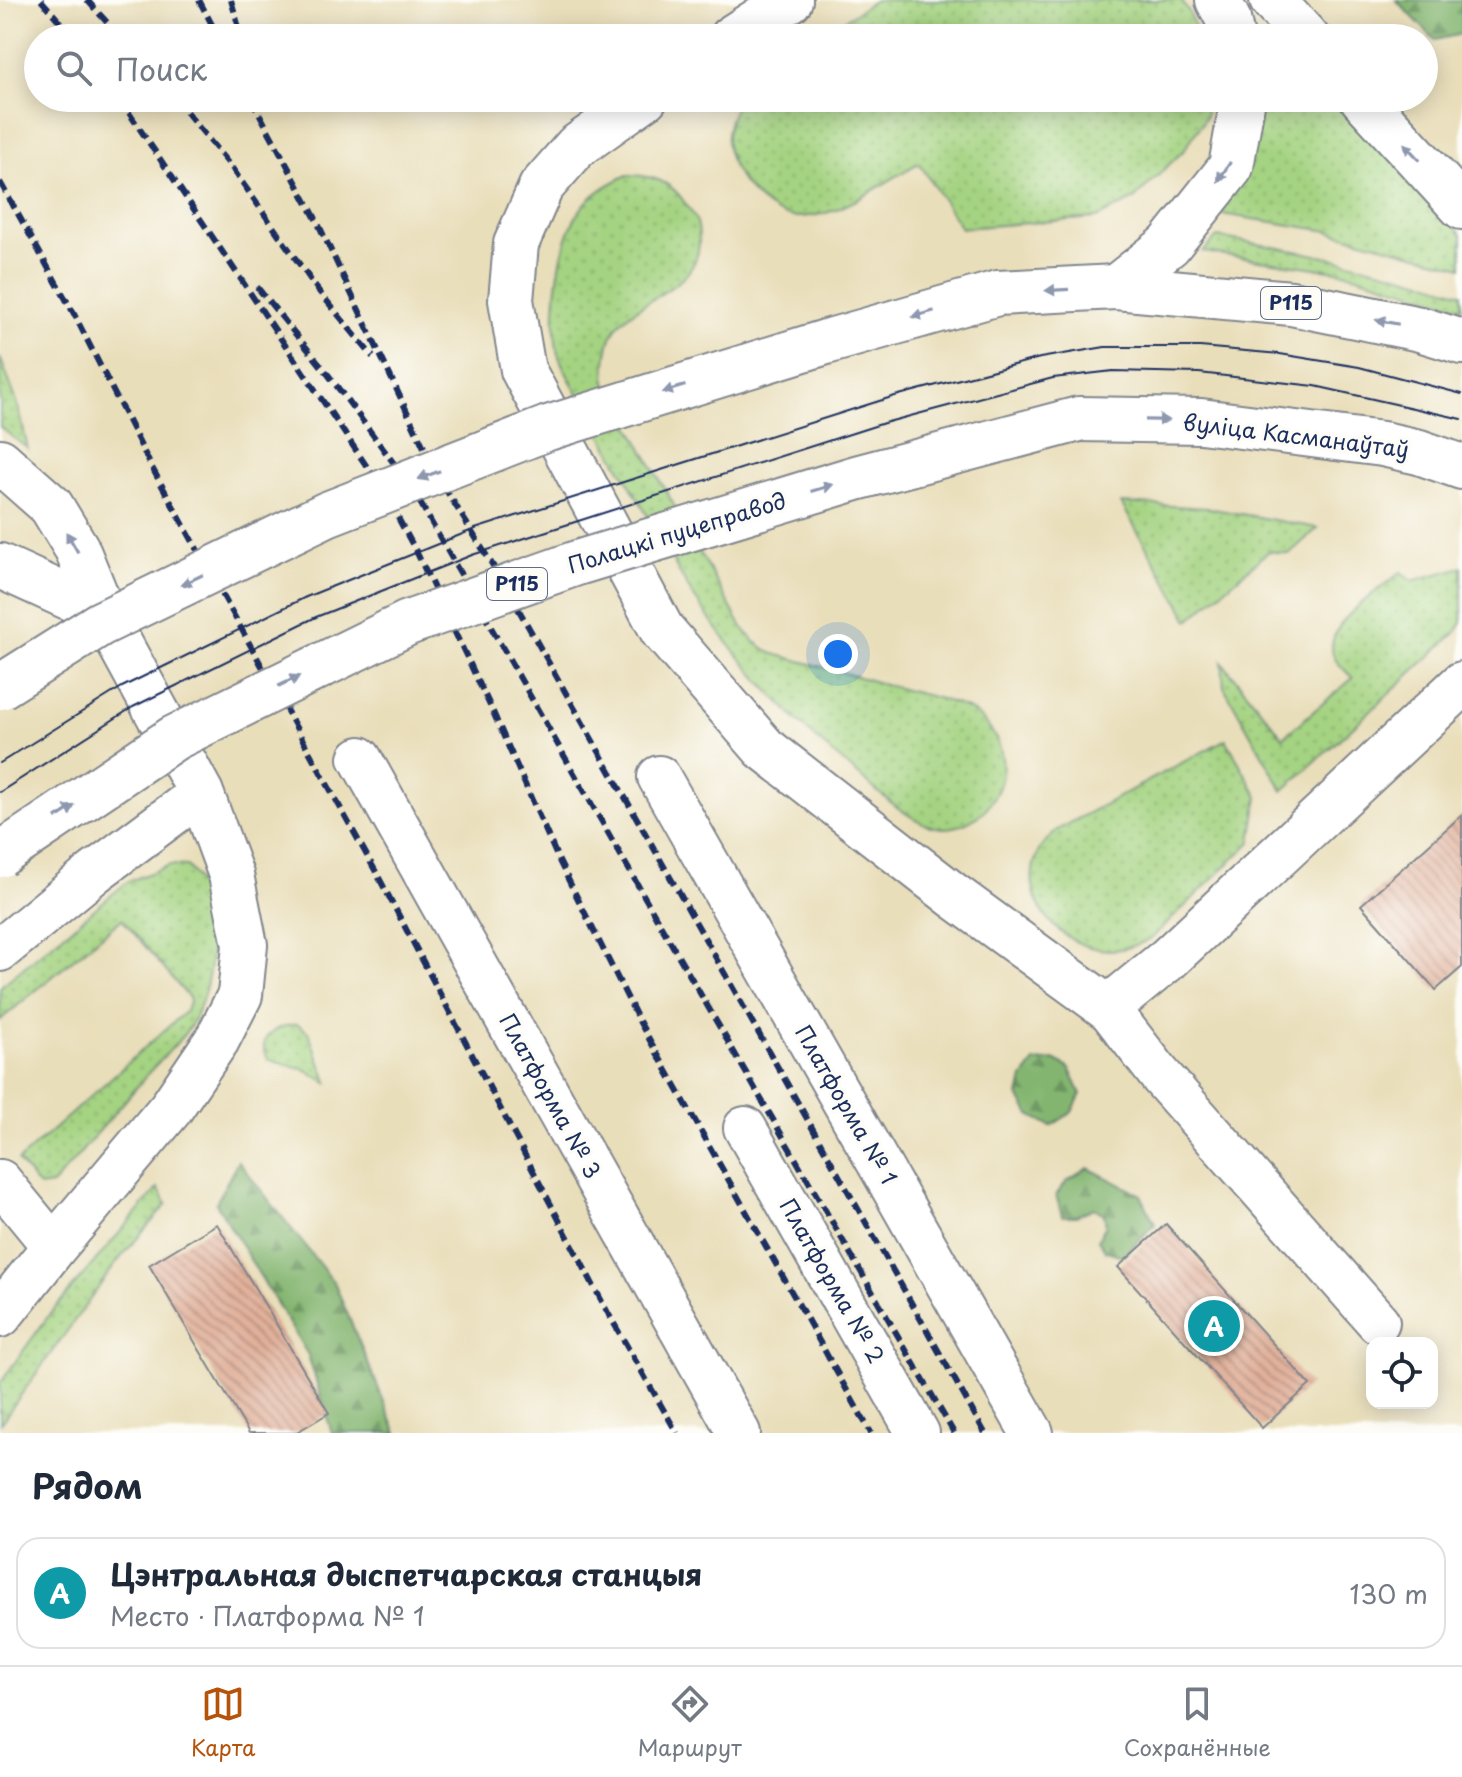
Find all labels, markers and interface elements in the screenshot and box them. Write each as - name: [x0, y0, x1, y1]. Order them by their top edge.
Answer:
- search box: [24, 24, 1438, 112]
- icon: search: [52, 46, 96, 90]
- text: Поиск: [116, 46, 207, 91]
- one-way arrow: [1403, 143, 1421, 162]
- one-way arrow: [1217, 162, 1232, 183]
- one-way arrow: [1044, 284, 1069, 297]
- road number: Р115: [1261, 287, 1321, 319]
- one-way arrow: [911, 308, 935, 321]
- one-way arrow: [1374, 316, 1399, 328]
- one-way arrow: [662, 383, 686, 396]
- street label: вуліца Касманаўтаў: [1181, 404, 1411, 465]
- one-way arrow: [1145, 414, 1170, 426]
- one-way arrow: [417, 469, 441, 482]
- one-way arrow: [811, 481, 835, 494]
- street label: Полацкі пуцеправод: [563, 483, 790, 581]
- one-way arrow: [65, 530, 78, 553]
- road number: Р115: [487, 568, 547, 600]
- one-way arrow: [180, 573, 203, 587]
- your location: [818, 634, 858, 674]
- one-way arrow: [278, 675, 301, 688]
- one-way arrow: [54, 805, 76, 819]
- street label: Платформа № 3: [492, 1007, 610, 1184]
- street label: Платформа № 1: [788, 1018, 906, 1190]
- street label: Платформа № 2: [773, 1192, 894, 1369]
- pin: A: [1188, 1296, 1240, 1356]
- map controls: [1366, 1337, 1438, 1409]
- button: locate: [1366, 1337, 1438, 1409]
- text: Рядом: [32, 1459, 143, 1511]
- text: Цэнтральная дыспетчарская станцыя: [110, 1551, 702, 1596]
- text: A: [50, 1574, 70, 1613]
- text: 130 m: [1349, 1574, 1428, 1613]
- text: Место · Платформа № 1: [110, 1596, 425, 1635]
- tab: Карта: [191, 1682, 256, 1763]
- tab: Маршрут: [638, 1682, 742, 1763]
- tab: Сохранённые: [1124, 1682, 1271, 1763]

